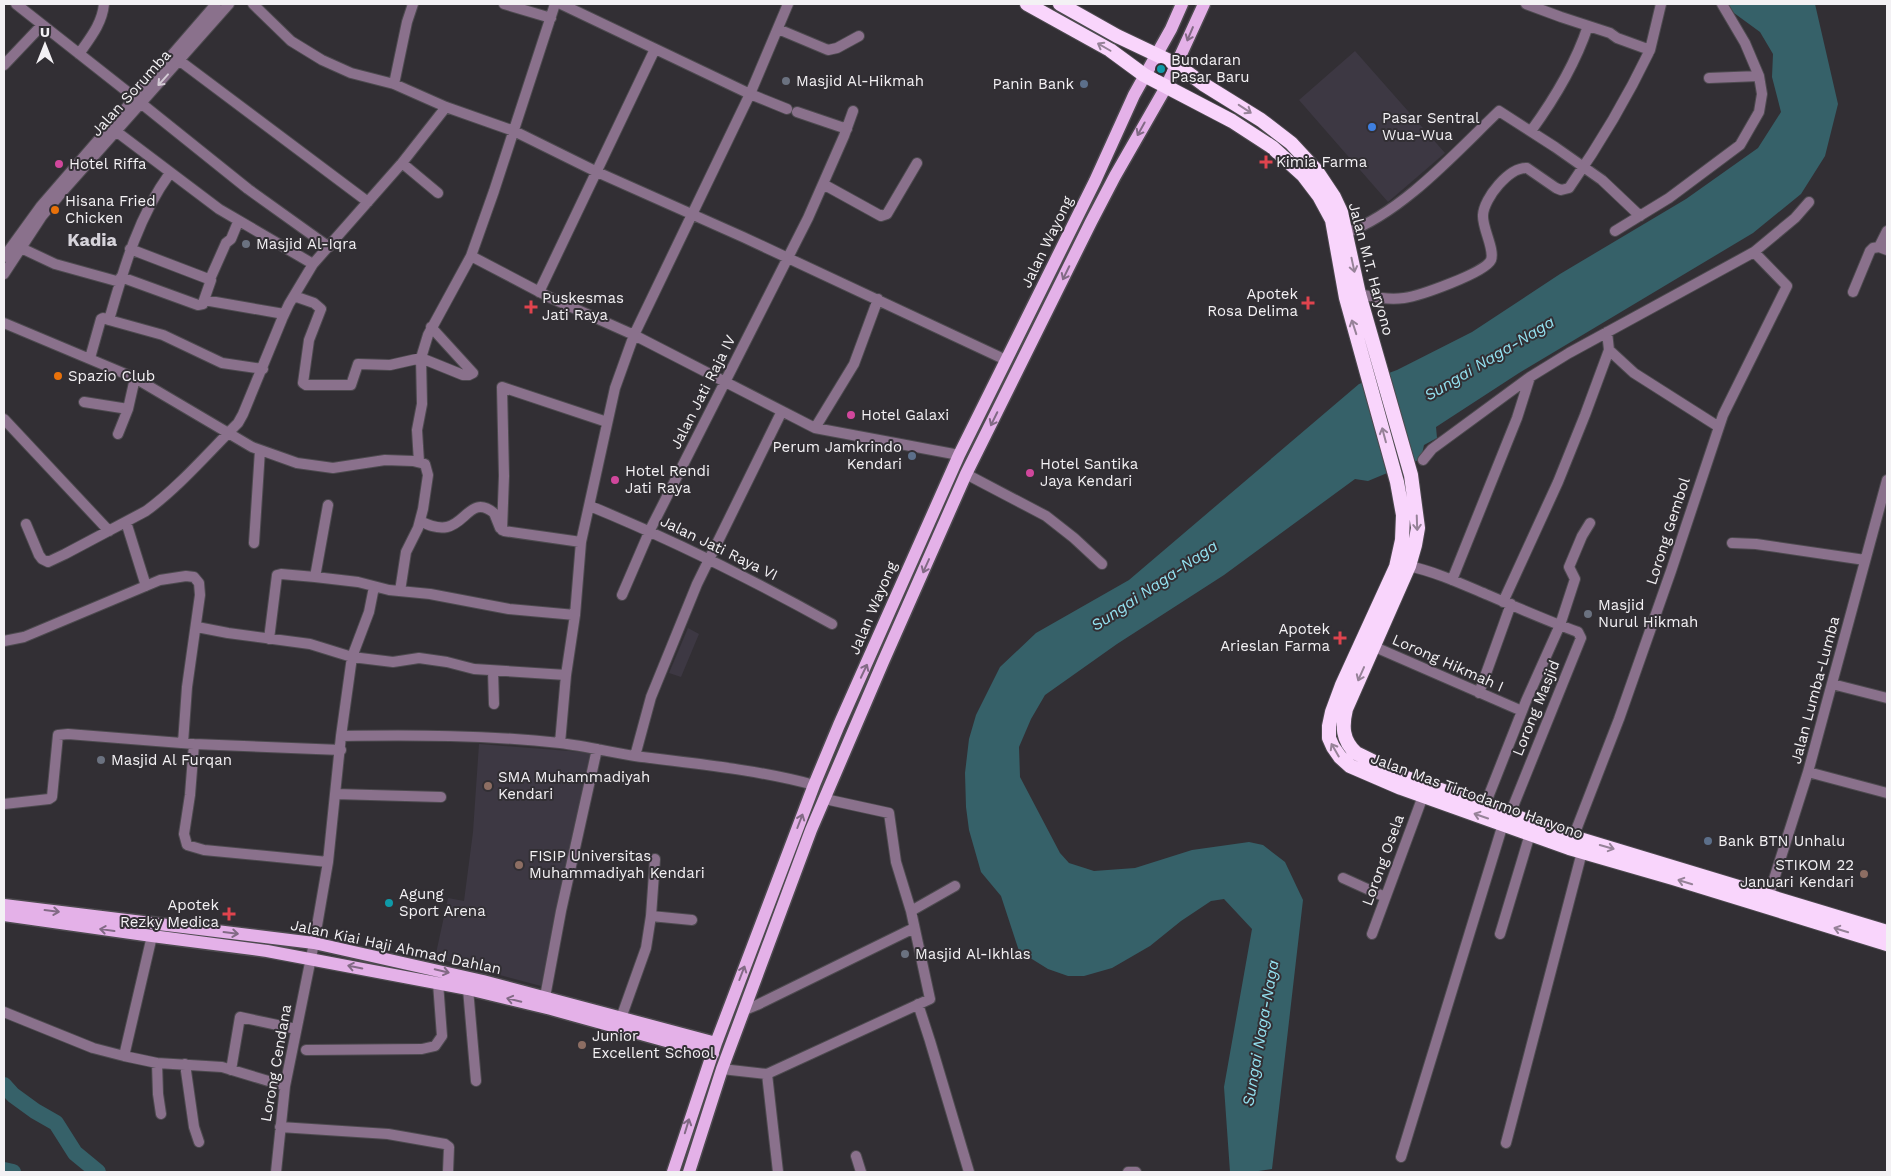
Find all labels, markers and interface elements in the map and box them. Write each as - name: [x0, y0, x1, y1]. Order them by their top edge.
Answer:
- north arrow: [20, 20, 70, 70]
- text: U: [40, 24, 50, 40]
- one-way arrow: [1185, 26, 1195, 41]
- one-way arrow: [1098, 42, 1112, 52]
- street label: Jalan Sorumba: [87, 46, 175, 140]
- place label: Bundaran Pasar Baru: [1171, 51, 1250, 86]
- marker: Bundaran Pasar Baru: [1155, 63, 1167, 75]
- place label: Masjid Al-Hikmah: [796, 72, 924, 90]
- one-way arrow: [157, 73, 168, 86]
- marker: Masjid Al-Hikmah: [780, 75, 792, 87]
- place label: Panin Bank: [993, 75, 1074, 93]
- marker: Panin Bank: [1078, 78, 1090, 90]
- one-way arrow: [1237, 104, 1251, 114]
- place label: Pasar Sentral Wua-Wua: [1382, 109, 1480, 144]
- one-way arrow: [1136, 121, 1146, 136]
- marker: Pasar Sentral Wua-Wua: [1366, 121, 1378, 133]
- place label: Kimia Farma: [1276, 153, 1368, 171]
- place label: Hotel Riffa: [69, 155, 147, 173]
- marker: Kimia Farma: [1260, 156, 1272, 168]
- marker: Hotel Riffa: [53, 158, 65, 170]
- place label: Hisana Fried Chicken: [65, 192, 156, 227]
- street label: Jalan Wayong: [1017, 193, 1077, 291]
- street label: Jalan M.T. Haryono: [1345, 201, 1397, 337]
- marker: Hisana Fried Chicken: [49, 204, 61, 216]
- district label: Kadia: [67, 229, 117, 250]
- place label: Masjid Al-Iqra: [256, 235, 357, 253]
- marker: Masjid Al-Iqra: [240, 238, 252, 250]
- one-way arrow: [1349, 256, 1358, 272]
- one-way arrow: [1061, 265, 1071, 280]
- place label: Apotek Rosa Delima: [1207, 285, 1298, 320]
- place label: Puskesmas Jati Raya: [542, 289, 624, 324]
- marker: Apotek Rosa Delima: [1302, 297, 1314, 309]
- marker: Puskesmas Jati Raya: [524, 300, 538, 314]
- water label: Sungai Naga-Naga: [1421, 312, 1558, 405]
- one-way arrow: [1349, 320, 1359, 336]
- street label: Jalan Jati Raja IV: [666, 332, 740, 452]
- place label: Spazio Club: [68, 367, 155, 385]
- marker: Spazio Club: [52, 370, 64, 382]
- place label: Hotel Galaxi: [861, 406, 949, 424]
- marker: Hotel Galaxi: [845, 409, 857, 421]
- one-way arrow: [989, 411, 998, 426]
- one-way arrow: [1379, 427, 1388, 443]
- place label: Perum Jamkrindo Kendari: [773, 438, 902, 473]
- marker: Perum Jamkrindo Kendari: [906, 450, 918, 462]
- place label: Hotel Santika Jaya Kendari: [1040, 455, 1139, 490]
- place label: Hotel Rendi Jati Raya: [625, 462, 710, 497]
- marker: Hotel Santika Jaya Kendari: [1024, 467, 1036, 479]
- marker: Hotel Rendi Jati Raya: [609, 474, 621, 486]
- street label: Lorong Gembol: [1642, 475, 1694, 587]
- street label: Jalan Jati Raya VI: [657, 512, 781, 584]
- one-way arrow: [1412, 515, 1421, 531]
- water label: Sungai Naga-Naga: [1087, 536, 1221, 635]
- one-way arrow: [920, 558, 930, 573]
- street label: Jalan Wayong: [845, 559, 901, 657]
- place label: Masjid Nurul Hikmah: [1598, 596, 1698, 631]
- marker: Masjid Nurul Hikmah: [1582, 608, 1594, 620]
- street label: Jalan Lumba-Lumba: [1787, 614, 1844, 766]
- place label: Apotek Arieslan Farma: [1220, 620, 1330, 655]
- street label: Lorong Hikmah I: [1389, 630, 1507, 696]
- marker: Apotek Arieslan Farma: [1334, 632, 1346, 644]
- street label: Lorong Masjid: [1509, 658, 1563, 758]
- one-way arrow: [859, 664, 869, 679]
- one-way arrow: [1355, 666, 1365, 681]
- one-way arrow: [1330, 743, 1340, 757]
- street label: Jalan Mas Tirtodarmo Haryono: [1368, 749, 1586, 843]
- place label: Masjid Al Furqan: [111, 751, 232, 769]
- marker: Masjid Al Furqan: [95, 754, 107, 766]
- place label: SMA Muhammadiyah Kendari: [498, 768, 650, 803]
- marker: SMA Muhammadiyah Kendari: [482, 780, 494, 792]
- street label: Lorong Osela: [1358, 811, 1408, 908]
- one-way arrow: [1473, 811, 1489, 820]
- one-way arrow: [796, 814, 805, 829]
- place label: Bank BTN Unhalu: [1718, 832, 1845, 850]
- marker: Bank BTN Unhalu: [1702, 835, 1714, 847]
- one-way arrow: [1599, 842, 1615, 852]
- place label: FISIP Universitas Muhammadiyah Kendari: [529, 847, 705, 882]
- place label: STIKOM 22 Januari Kendari: [1740, 856, 1854, 891]
- marker: FISIP Universitas Muhammadiyah Kendari: [513, 859, 525, 871]
- marker: STIKOM 22 Januari Kendari: [1858, 868, 1870, 880]
- one-way arrow: [1678, 876, 1694, 886]
- place label: Agung Sport Arena: [399, 885, 486, 920]
- place label: Apotek Rezky Medica: [120, 896, 219, 931]
- marker: Agung Sport Arena: [383, 897, 395, 909]
- one-way arrow: [44, 906, 60, 916]
- marker: Apotek Rezky Medica: [223, 908, 235, 920]
- street label: Jalan Kiai Haji Ahmad Dahlan: [289, 916, 503, 978]
- one-way arrow: [1833, 924, 1849, 934]
- one-way arrow: [100, 925, 116, 935]
- one-way arrow: [222, 928, 238, 938]
- place label: Masjid Al-Ikhlas: [915, 945, 1031, 963]
- marker: Masjid Al-Ikhlas: [899, 948, 911, 960]
- water label: Sungai Naga-Naga: [1238, 958, 1283, 1108]
- one-way arrow: [347, 962, 363, 971]
- one-way arrow: [738, 966, 747, 981]
- one-way arrow: [434, 967, 450, 976]
- one-way arrow: [506, 995, 522, 1004]
- street label: Lorong Cendana: [257, 1002, 295, 1123]
- place label: Junior Excellent School: [592, 1027, 715, 1062]
- marker: Junior Excellent School: [576, 1039, 588, 1051]
- one-way arrow: [683, 1118, 693, 1134]

